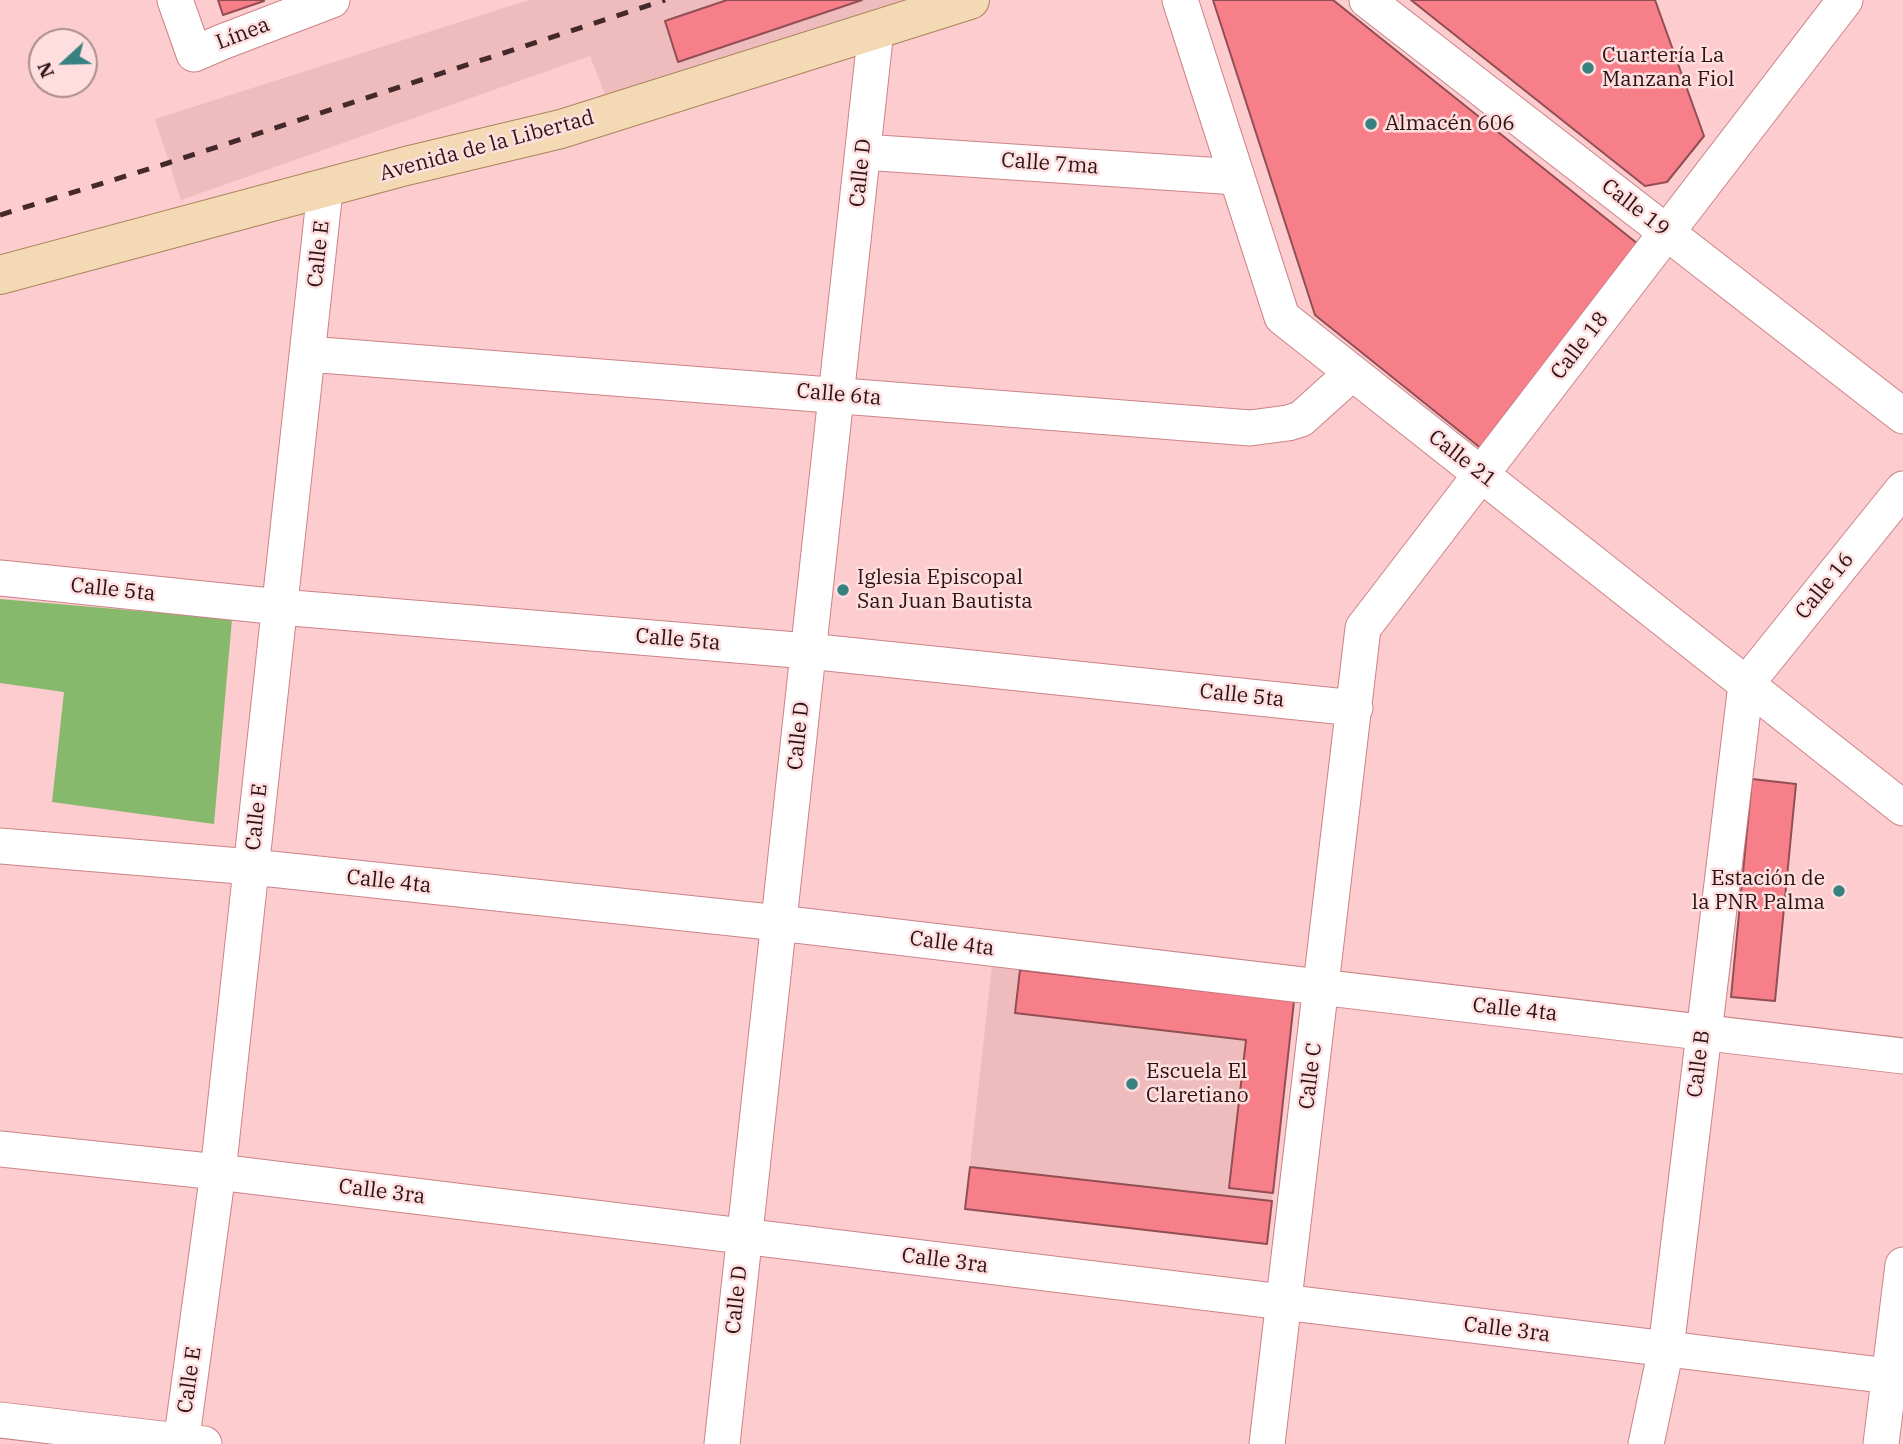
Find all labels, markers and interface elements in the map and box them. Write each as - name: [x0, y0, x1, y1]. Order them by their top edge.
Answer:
- street label: Línea: [213, 12, 273, 56]
- north arrow: [28, 28, 98, 98]
- place label: Cuartería La Manzana Fiol: [1602, 43, 1734, 93]
- text: N: [31, 59, 59, 82]
- marker: Cuartería La Manzana Fiol: [1580, 60, 1596, 76]
- street label: Avenida de la Libertad: [377, 105, 597, 187]
- place label: Almacén 606: [1385, 111, 1515, 137]
- marker: Almacén 606: [1363, 116, 1379, 132]
- street label: Calle D: [845, 138, 877, 208]
- street label: Calle 7ma: [1000, 148, 1100, 180]
- street label: Calle 19: [1596, 174, 1674, 242]
- street label: Calle E: [303, 219, 335, 289]
- street label: Calle 18: [1546, 307, 1614, 385]
- street label: Calle 6ta: [796, 379, 882, 411]
- street label: Calle 21: [1423, 425, 1501, 493]
- street label: Calle 16: [1790, 547, 1860, 625]
- place label: Iglesia Episcopal San Juan Bautista: [857, 565, 1033, 615]
- street label: Calle 5ta: [69, 573, 157, 607]
- marker: Iglesia Episcopal San Juan Bautista: [835, 582, 851, 598]
- street label: Calle 5ta: [635, 624, 721, 656]
- street label: Calle 5ta: [1198, 679, 1286, 713]
- street label: Calle D: [783, 701, 815, 771]
- street label: Calle E: [241, 782, 273, 852]
- street label: Calle 4ta: [345, 865, 433, 899]
- place label: Estación de la PNR Palma: [1692, 866, 1825, 916]
- marker: Estación de la PNR Palma: [1831, 883, 1847, 899]
- street label: Calle 4ta: [908, 926, 996, 962]
- street label: Calle 4ta: [1471, 993, 1559, 1027]
- street label: Calle B: [1682, 1029, 1716, 1099]
- street label: Calle C: [1294, 1041, 1328, 1111]
- place label: Escuela El Claretiano: [1146, 1059, 1249, 1109]
- marker: Escuela El Claretiano: [1124, 1076, 1140, 1092]
- street label: Calle 3ra: [337, 1174, 427, 1210]
- street label: Calle 3ra: [900, 1243, 990, 1279]
- street label: Calle D: [721, 1265, 753, 1335]
- street label: Calle 3ra: [1462, 1312, 1552, 1348]
- street label: Calle E: [173, 1345, 207, 1415]

